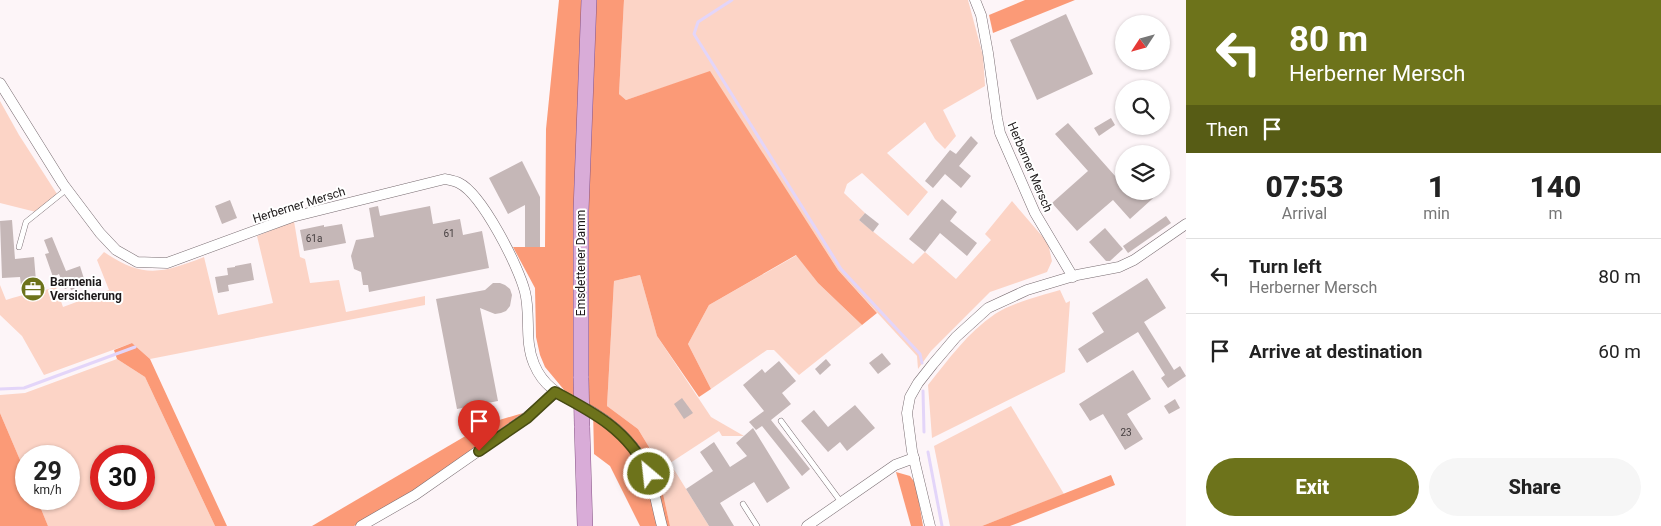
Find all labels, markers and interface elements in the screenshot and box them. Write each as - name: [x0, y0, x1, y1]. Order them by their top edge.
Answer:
- north arrow: [1115, 15, 1170, 70]
- map controls: [1115, 15, 1170, 200]
- text: 80 m: [1289, 19, 1368, 60]
- icon: left: [1206, 20, 1271, 85]
- text: Herberner Mersch: [1289, 61, 1465, 86]
- button: search: [1115, 80, 1170, 135]
- icon: arrive: [1258, 115, 1286, 143]
- text: Then: [1206, 118, 1248, 141]
- street label: Herberner Mersch: [1005, 120, 1055, 214]
- button: layers: [1115, 145, 1170, 200]
- text: 07:53: [1266, 169, 1344, 204]
- text: 1: [1428, 169, 1445, 204]
- text: 140: [1529, 169, 1581, 204]
- street label: Herberner Mersch: [251, 184, 347, 226]
- text: Arrival: [1282, 204, 1327, 223]
- text: min: [1423, 204, 1450, 223]
- text: m: [1548, 204, 1562, 223]
- street label: Emsdettener Damm: [574, 210, 588, 316]
- house number: 61: [443, 228, 455, 239]
- house number: 61a: [306, 233, 322, 244]
- text: Turn left: [1249, 255, 1322, 278]
- icon: left: [1206, 262, 1234, 290]
- text: 80 m: [1598, 265, 1641, 288]
- place label: Barmenia Versicherung: [50, 275, 122, 303]
- office icon: Barmenia Versicherung: [20, 276, 46, 302]
- text: Herberner Mersch: [1249, 278, 1377, 297]
- icon: arrive: [1206, 337, 1234, 365]
- text: Arrive at destination: [1249, 340, 1422, 363]
- text: 60 m: [1598, 340, 1641, 363]
- pin: [458, 400, 500, 451]
- icon: arrive: [465, 407, 493, 435]
- house number: 23: [1120, 427, 1132, 438]
- speed limit sign: 30: [90, 445, 155, 510]
- position arrow: [622, 447, 674, 499]
- text: 29: [33, 457, 62, 486]
- button: Exit: [1206, 458, 1419, 516]
- button: Share: [1429, 458, 1641, 516]
- text: km/h: [33, 483, 62, 497]

